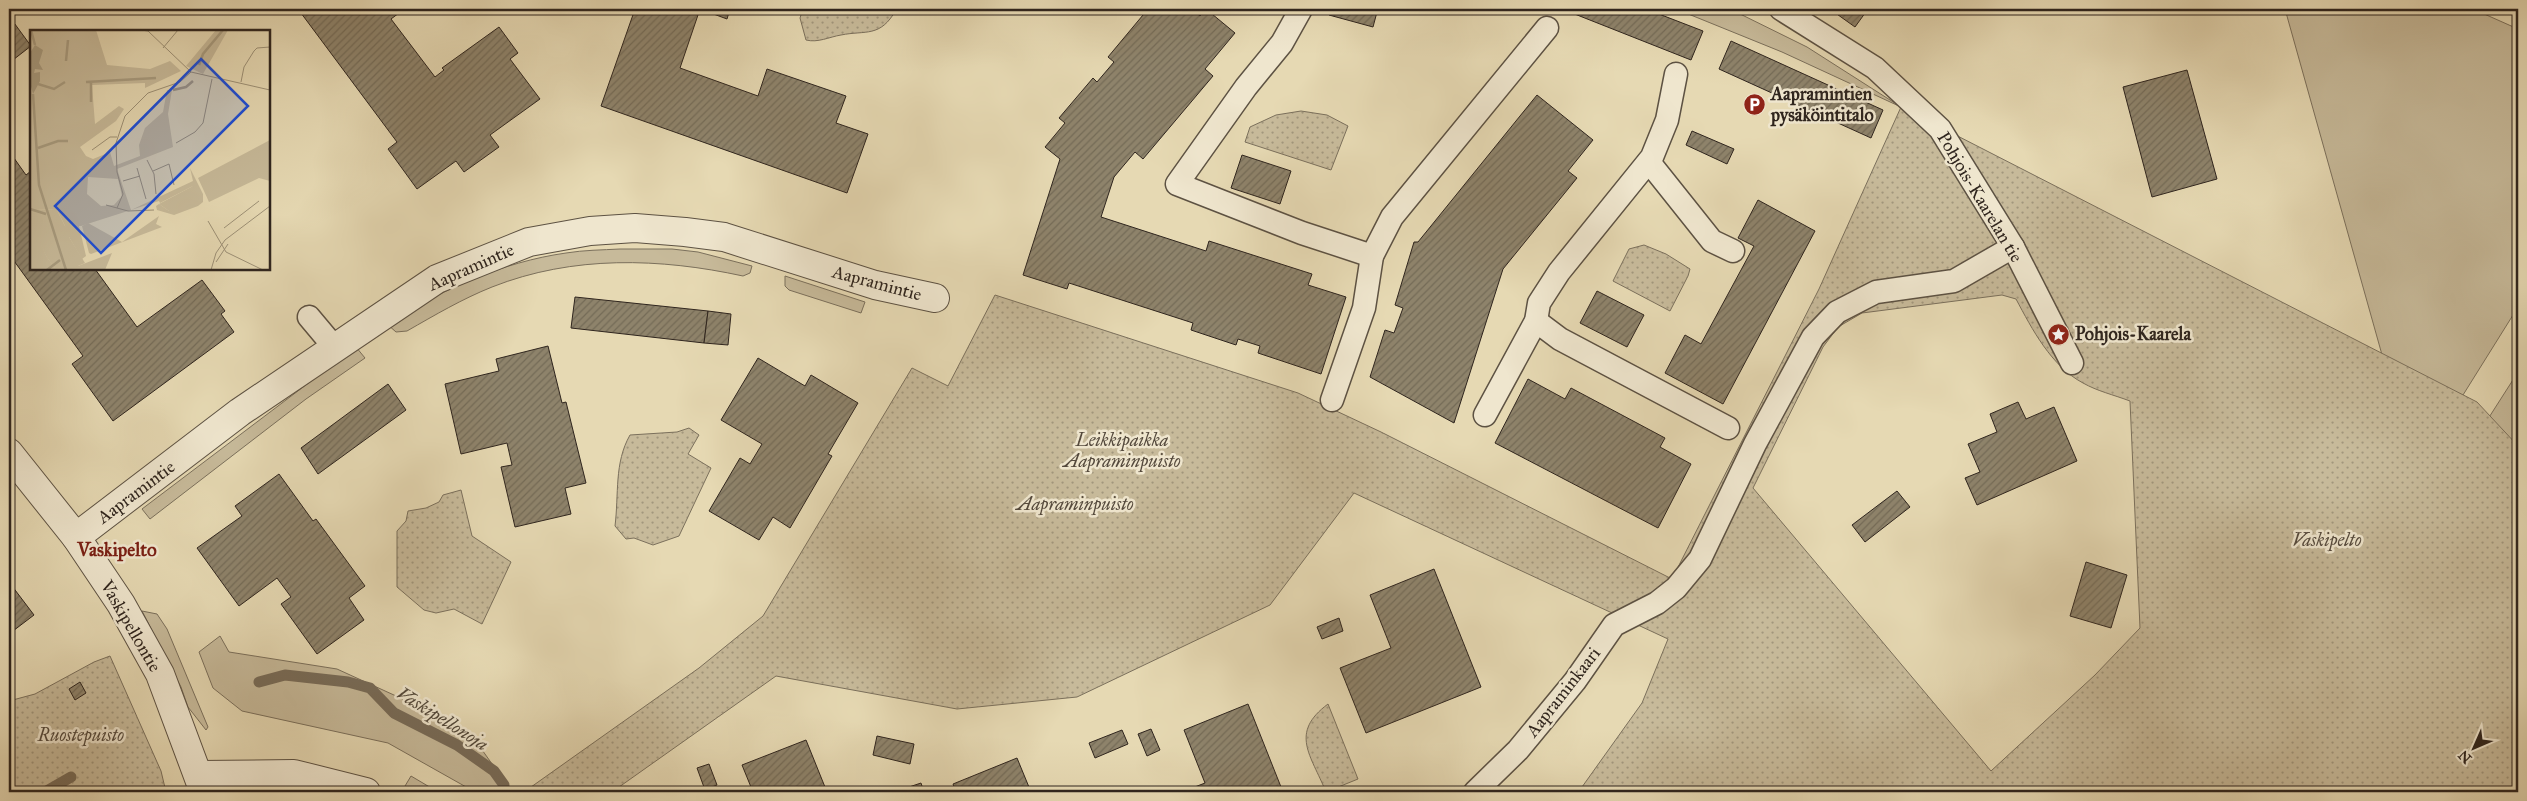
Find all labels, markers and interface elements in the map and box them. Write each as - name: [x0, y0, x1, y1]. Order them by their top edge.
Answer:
- inset map: [30, 30, 270, 270]
- place label: Aapramintien pysäköintitalo: [1770, 83, 1874, 127]
- parking icon: Aapramintien pysäköintitalo: [1743, 92, 1767, 116]
- street label: Pohjois-Kaarelan tie: [1932, 128, 2028, 266]
- street label: Aapramintie: [424, 238, 517, 296]
- street label: Aapramintie: [829, 260, 924, 305]
- place icon: Pohjois-Kaarela: [2047, 322, 2071, 346]
- place label: Pohjois-Kaarela: [2075, 323, 2191, 346]
- park label: Leikkipaikka Aapraminpuisto: [1061, 429, 1181, 473]
- street label: Aapramintie: [92, 456, 179, 529]
- park label: Aapraminpuisto: [1014, 493, 1134, 516]
- park label: Vaskipelto: [2293, 529, 2362, 552]
- district label: Vaskipelto: [76, 538, 157, 562]
- street label: Vaskipellontie: [95, 575, 166, 676]
- street label: Aapraminkaari: [1520, 643, 1605, 742]
- water label: Vaskipellonoja: [392, 681, 493, 756]
- park label: Ruostepuisto: [37, 724, 124, 747]
- north arrow: [2450, 724, 2500, 774]
- text: N: [2455, 747, 2475, 767]

